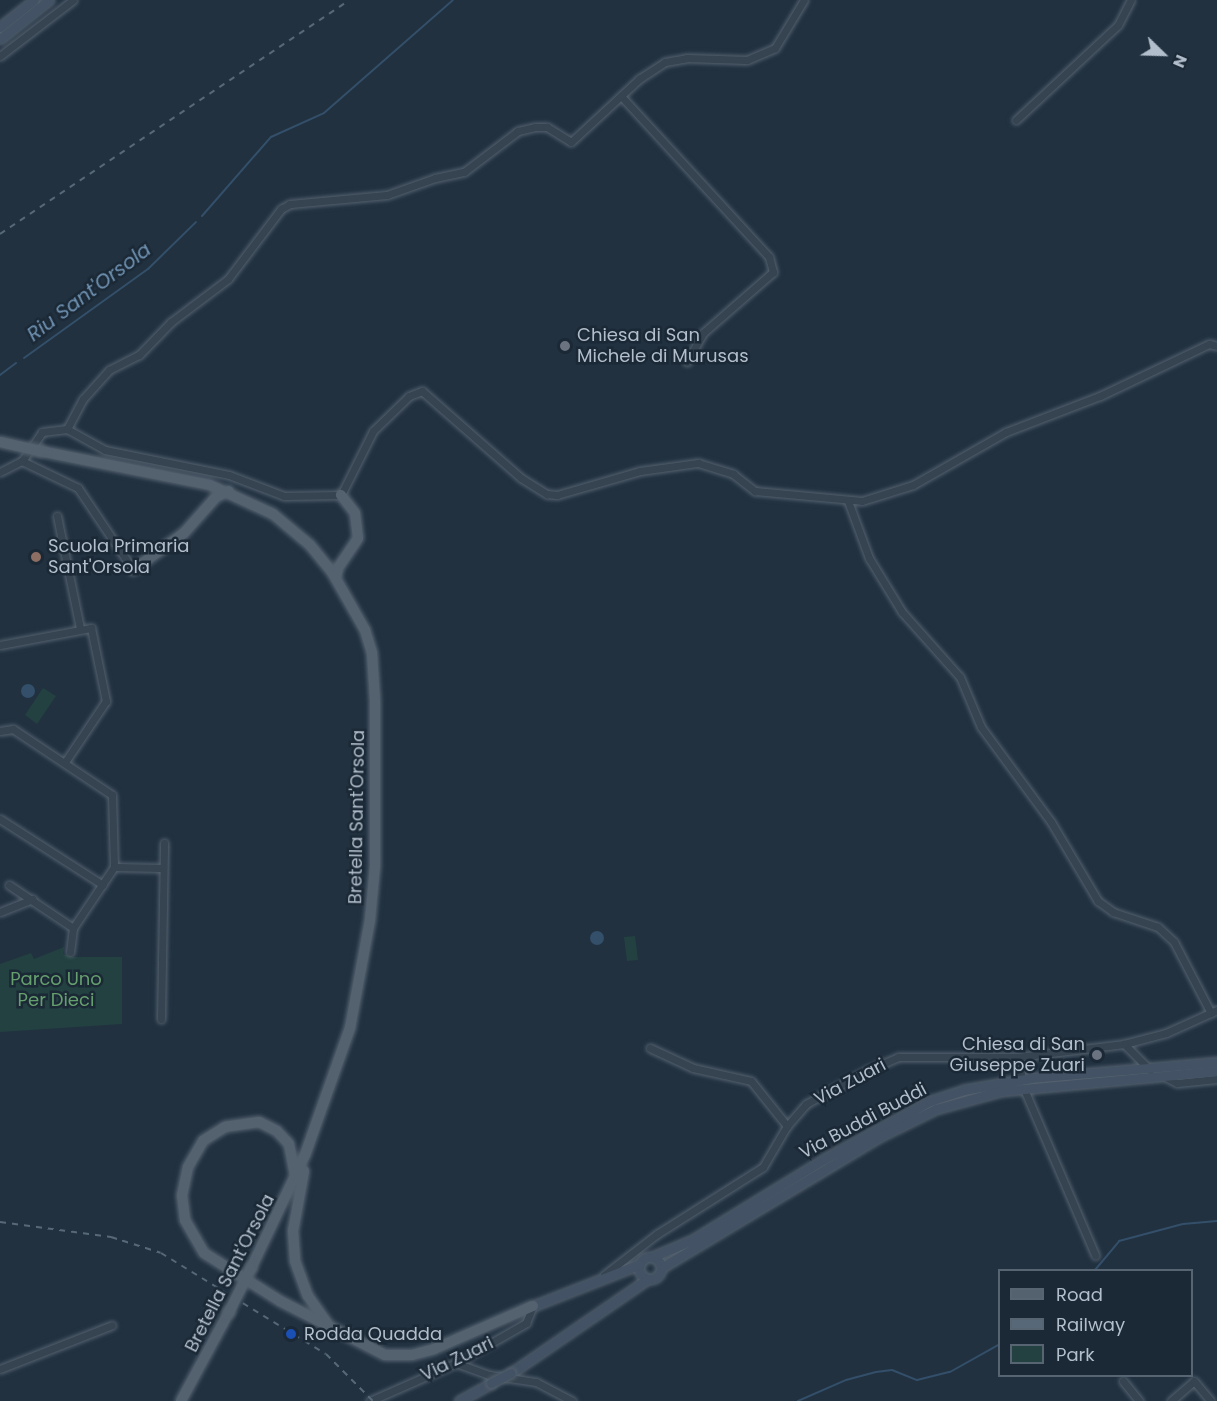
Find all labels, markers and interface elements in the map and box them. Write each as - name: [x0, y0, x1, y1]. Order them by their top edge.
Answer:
- north arrow: [1133, 24, 1193, 84]
- text: N: [1167, 51, 1193, 71]
- water label: Riu Sant'Orsola: [22, 238, 156, 346]
- place label: Chiesa di San Michele di Murusas: [577, 325, 749, 368]
- marker: Chiesa di San Michele di Murusas: [558, 339, 572, 353]
- place label: Scuola Primaria Sant'Orsola: [48, 536, 190, 578]
- marker: Scuola Primaria Sant'Orsola: [29, 550, 43, 564]
- street label: Bretella Sant'Orsola: [345, 730, 369, 904]
- park label: Parco Uno Per Dieci: [10, 969, 102, 1012]
- place label: Chiesa di San Giuseppe Zuari: [950, 1034, 1085, 1076]
- marker: Chiesa di San Giuseppe Zuari: [1090, 1048, 1104, 1062]
- street label: Via Zuari: [810, 1054, 890, 1110]
- street label: Via Buddi Buddi: [796, 1078, 930, 1164]
- street label: Bretella Sant'Orsola: [181, 1190, 279, 1356]
- legend: [998, 1269, 1193, 1377]
- text: Road: [1056, 1282, 1103, 1307]
- text: Railway: [1056, 1312, 1125, 1337]
- place label: Rodda Quadda: [304, 1323, 442, 1345]
- marker: Rodda Quadda: [282, 1325, 300, 1343]
- street label: Via Zuari: [417, 1332, 497, 1386]
- text: Park: [1056, 1342, 1095, 1367]

